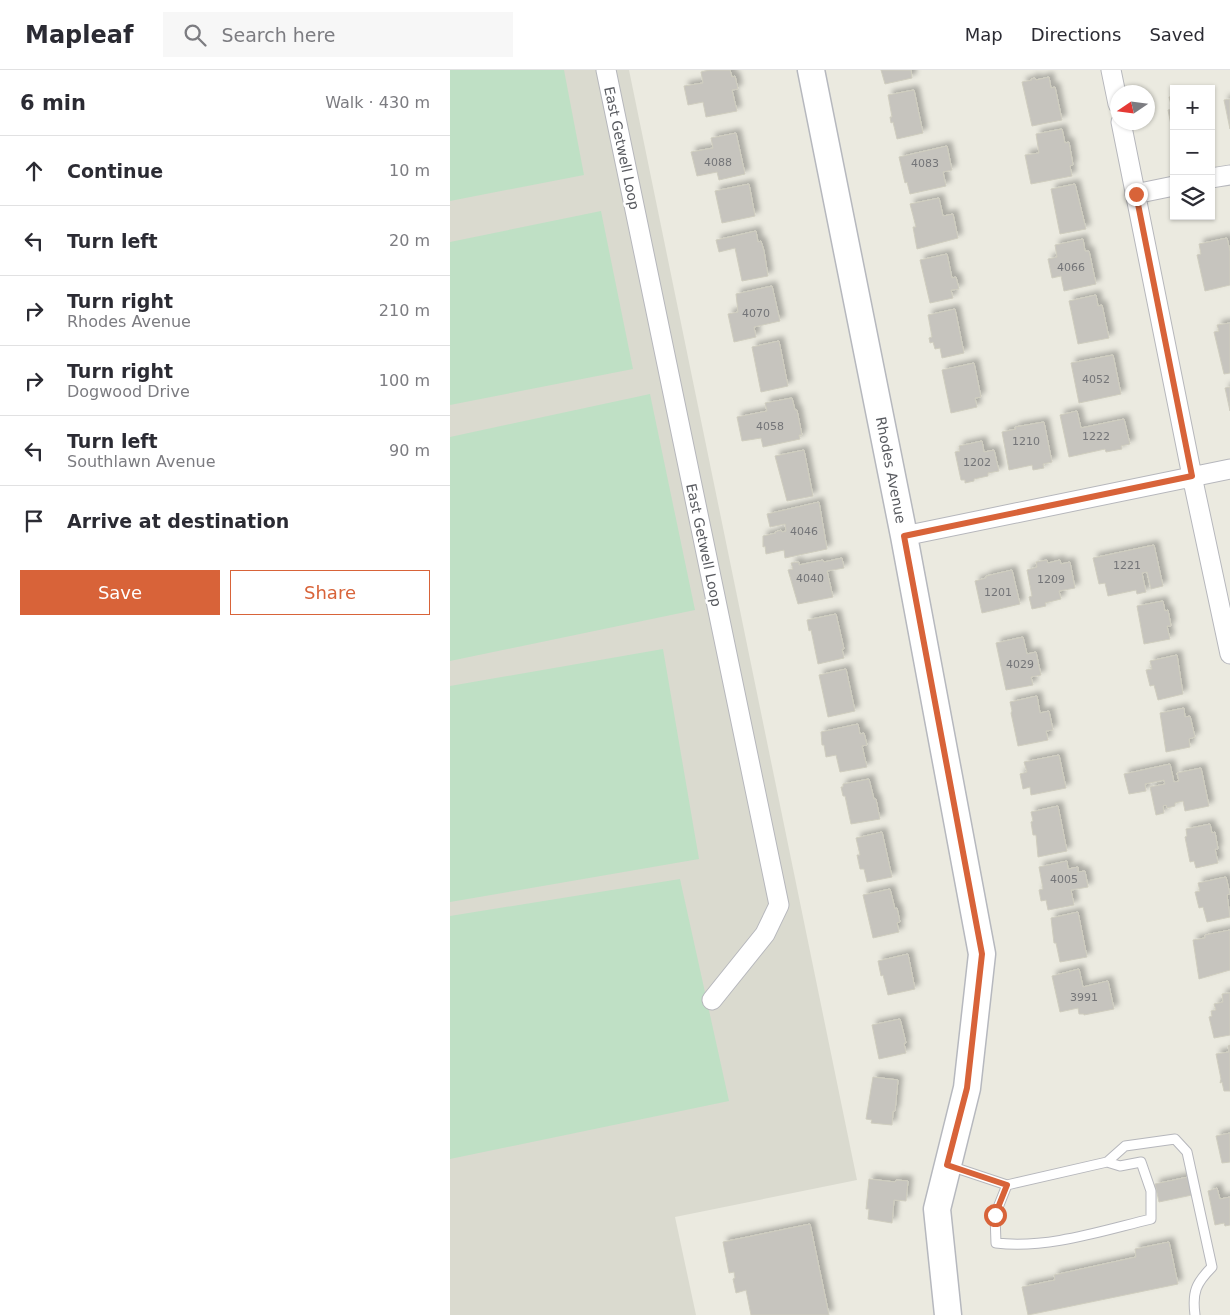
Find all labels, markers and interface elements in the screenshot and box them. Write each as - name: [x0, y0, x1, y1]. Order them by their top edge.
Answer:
- search box: [163, 12, 513, 57]
- text: Mapleaf: [25, 21, 133, 49]
- icon: search: [181, 21, 209, 49]
- text: Search here: [221, 24, 336, 46]
- text: Map: [965, 24, 1003, 45]
- text: Directions: [1031, 24, 1121, 45]
- text: Saved: [1149, 24, 1205, 45]
- street label: East Getwell Loop: [601, 85, 643, 211]
- north arrow: [1110, 85, 1155, 130]
- map controls: [1170, 85, 1215, 220]
- button: +: [1170, 85, 1215, 130]
- text: 6 min: [20, 91, 86, 115]
- text: Walk · 430 m: [325, 93, 430, 112]
- button: −: [1170, 130, 1215, 175]
- house number: 4088: [704, 156, 732, 169]
- icon: ahead: [20, 157, 48, 185]
- house number: 4083: [911, 157, 939, 170]
- text: Continue: [67, 160, 163, 182]
- text: 10 m: [389, 161, 430, 180]
- button: layers: [1170, 175, 1215, 220]
- route end: [1125, 183, 1148, 206]
- icon: left: [20, 227, 48, 255]
- text: Turn left: [67, 230, 158, 252]
- text: 20 m: [389, 231, 430, 250]
- house number: 4066: [1057, 261, 1085, 274]
- text: Turn right: [67, 290, 173, 312]
- icon: right: [20, 297, 48, 325]
- text: 210 m: [379, 301, 430, 320]
- house number: 4070: [742, 307, 770, 320]
- text: Rhodes Avenue: [67, 312, 191, 331]
- text: Turn right: [67, 360, 173, 382]
- icon: right: [20, 367, 48, 395]
- text: 100 m: [379, 371, 430, 390]
- house number: 4052: [1082, 373, 1110, 386]
- text: Dogwood Drive: [67, 382, 190, 401]
- street label: Rhodes Avenue: [873, 415, 909, 525]
- house number: 4058: [756, 420, 784, 433]
- text: Turn left: [67, 430, 158, 452]
- house number: 1222: [1082, 430, 1110, 443]
- house number: 1210: [1012, 435, 1040, 448]
- icon: left: [20, 437, 48, 465]
- text: 90 m: [389, 441, 430, 460]
- text: Southlawn Avenue: [67, 452, 216, 471]
- house number: 1202: [963, 456, 991, 469]
- street label: East Getwell Loop: [683, 482, 725, 608]
- icon: arrive: [20, 507, 48, 535]
- text: Arrive at destination: [67, 510, 289, 532]
- house number: 4046: [790, 525, 818, 538]
- house number: 1221: [1113, 559, 1141, 572]
- button: Save: [20, 570, 220, 615]
- button: Share: [230, 570, 430, 615]
- house number: 4040: [796, 572, 824, 585]
- house number: 1209: [1037, 573, 1065, 586]
- house number: 1201: [984, 586, 1012, 599]
- house number: 4029: [1006, 658, 1034, 671]
- house number: 4005: [1050, 873, 1078, 886]
- house number: 3991: [1070, 991, 1098, 1004]
- route start: [984, 1204, 1007, 1227]

